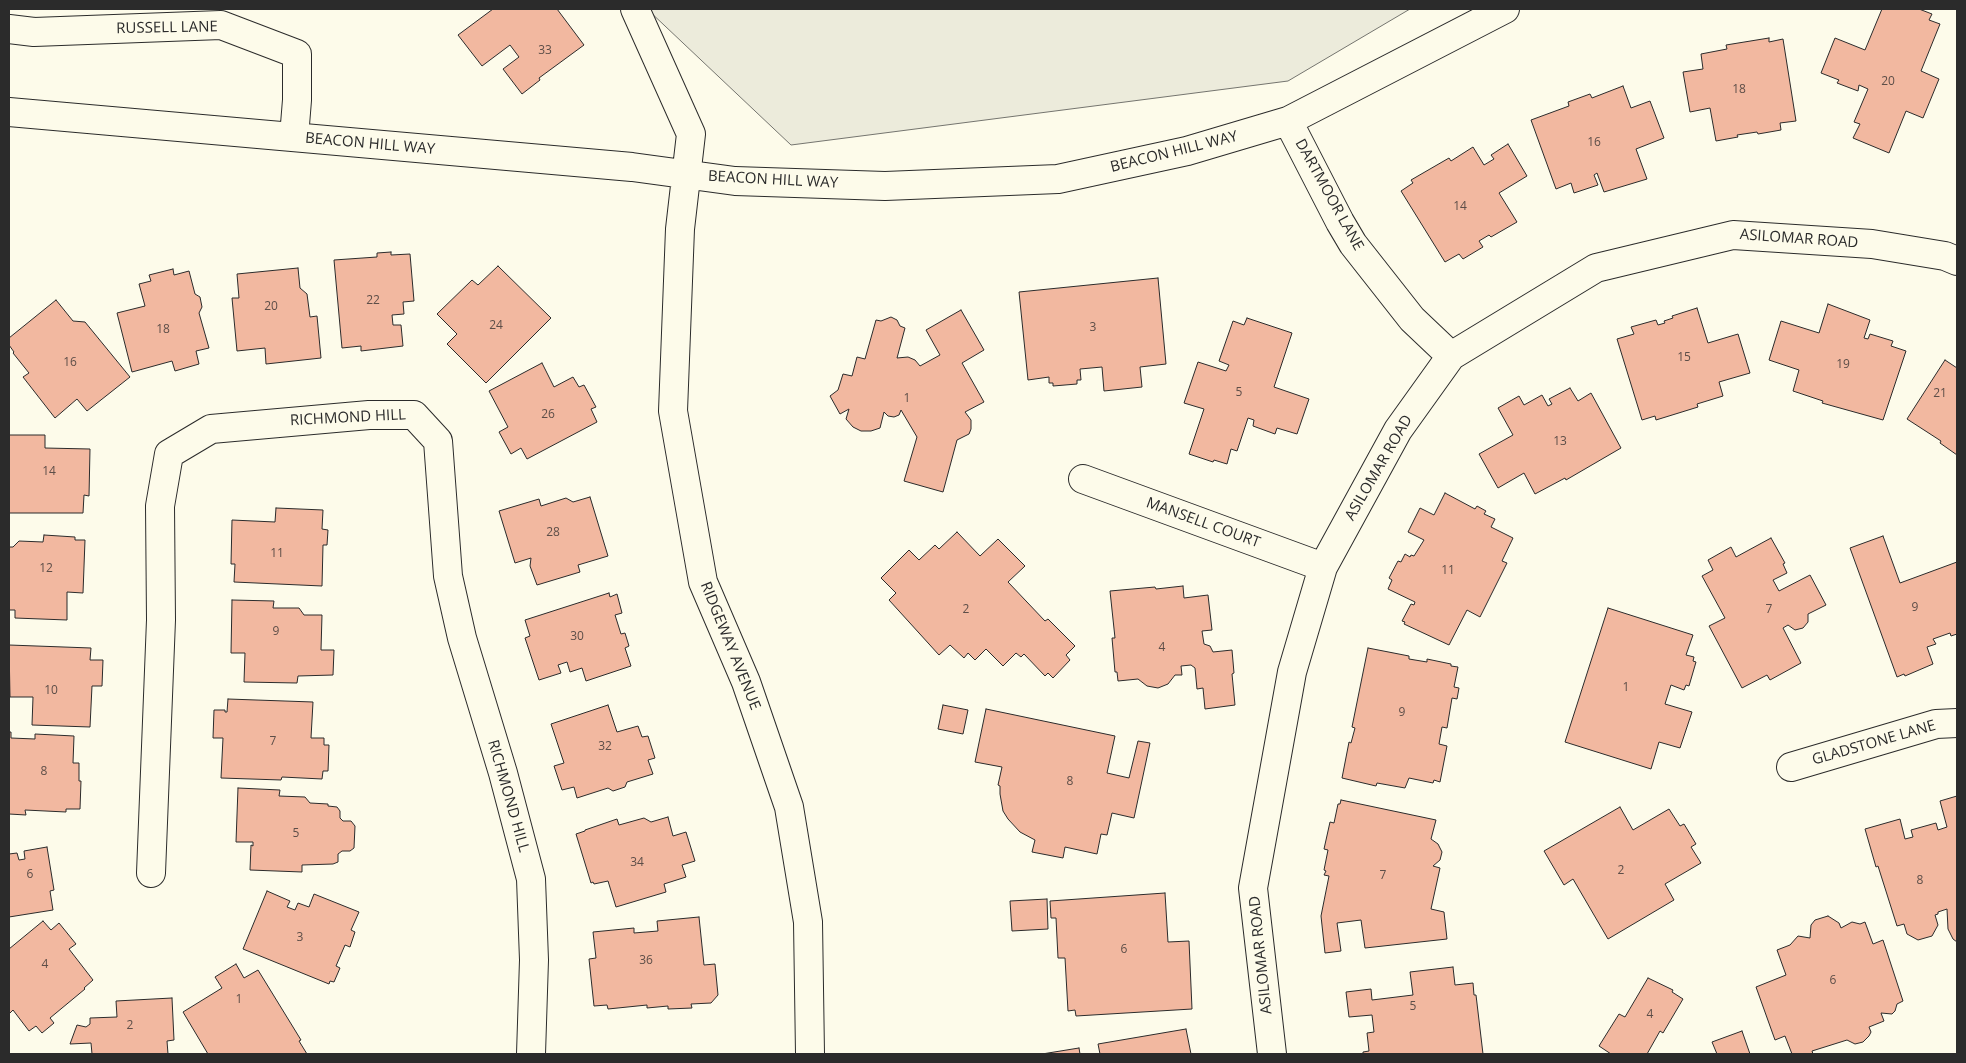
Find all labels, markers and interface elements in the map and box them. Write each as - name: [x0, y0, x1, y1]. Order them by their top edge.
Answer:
- street label: RUSSELL LANE: [116, 18, 218, 38]
- house number: 33: [538, 44, 552, 58]
- house number: 20: [1881, 75, 1895, 89]
- house number: 18: [1732, 83, 1746, 97]
- street label: BEACON HILL WAY: [1109, 128, 1239, 176]
- street label: BEACON HILL WAY: [304, 129, 436, 159]
- street label: DARTMOOR LANE: [1291, 136, 1367, 254]
- house number: 16: [1587, 136, 1601, 150]
- street label: BEACON HILL WAY: [707, 168, 839, 192]
- house number: 14: [1453, 200, 1467, 214]
- street label: ASILOMAR ROAD: [1739, 226, 1859, 252]
- house number: 22: [366, 294, 380, 308]
- house number: 20: [264, 300, 278, 314]
- house number: 24: [489, 319, 503, 333]
- house number: 3: [1090, 321, 1096, 335]
- house number: 18: [156, 323, 170, 337]
- house number: 15: [1677, 351, 1691, 365]
- house number: 16: [63, 356, 77, 370]
- house number: 19: [1836, 358, 1850, 372]
- house number: 5: [1236, 386, 1242, 400]
- house number: 21: [1933, 387, 1947, 401]
- house number: 1: [904, 392, 910, 406]
- street label: RICHMOND HILL: [290, 406, 406, 430]
- house number: 26: [541, 408, 555, 422]
- street label: ASILOMAR ROAD: [1342, 412, 1416, 524]
- house number: 13: [1553, 435, 1567, 449]
- house number: 14: [42, 465, 56, 479]
- street label: MANSELL COURT: [1144, 494, 1262, 552]
- house number: 28: [546, 526, 560, 540]
- house number: 11: [270, 547, 284, 561]
- house number: 12: [39, 562, 53, 576]
- house number: 11: [1441, 564, 1455, 578]
- street label: RIDGEWAY AVENUE: [696, 579, 764, 713]
- house number: 9: [1912, 601, 1918, 615]
- house number: 2: [963, 603, 969, 617]
- house number: 7: [1766, 603, 1772, 617]
- house number: 9: [273, 625, 279, 639]
- house number: 30: [570, 630, 584, 644]
- house number: 4: [1159, 641, 1165, 655]
- house number: 1: [1623, 681, 1629, 695]
- house number: 10: [44, 684, 58, 698]
- house number: 9: [1399, 706, 1405, 720]
- street label: GLADSTONE LANE: [1810, 717, 1938, 769]
- house number: 7: [270, 735, 276, 749]
- street label: RICHMOND HILL: [483, 738, 533, 854]
- house number: 32: [598, 740, 612, 754]
- house number: 8: [41, 765, 47, 779]
- house number: 8: [1067, 775, 1073, 789]
- house number: 5: [293, 827, 299, 841]
- house number: 34: [630, 856, 644, 870]
- house number: 2: [1618, 864, 1624, 878]
- house number: 6: [27, 868, 33, 882]
- house number: 7: [1380, 869, 1386, 883]
- house number: 8: [1917, 874, 1923, 888]
- street label: ASILOMAR ROAD: [1246, 895, 1276, 1015]
- house number: 3: [297, 931, 303, 945]
- house number: 6: [1121, 943, 1127, 957]
- house number: 36: [639, 954, 653, 968]
- house number: 4: [42, 958, 48, 972]
- house number: 6: [1830, 974, 1836, 988]
- house number: 1: [236, 993, 242, 1007]
- house number: 5: [1410, 1000, 1416, 1014]
- house number: 4: [1647, 1008, 1653, 1022]
- house number: 2: [127, 1019, 133, 1033]

